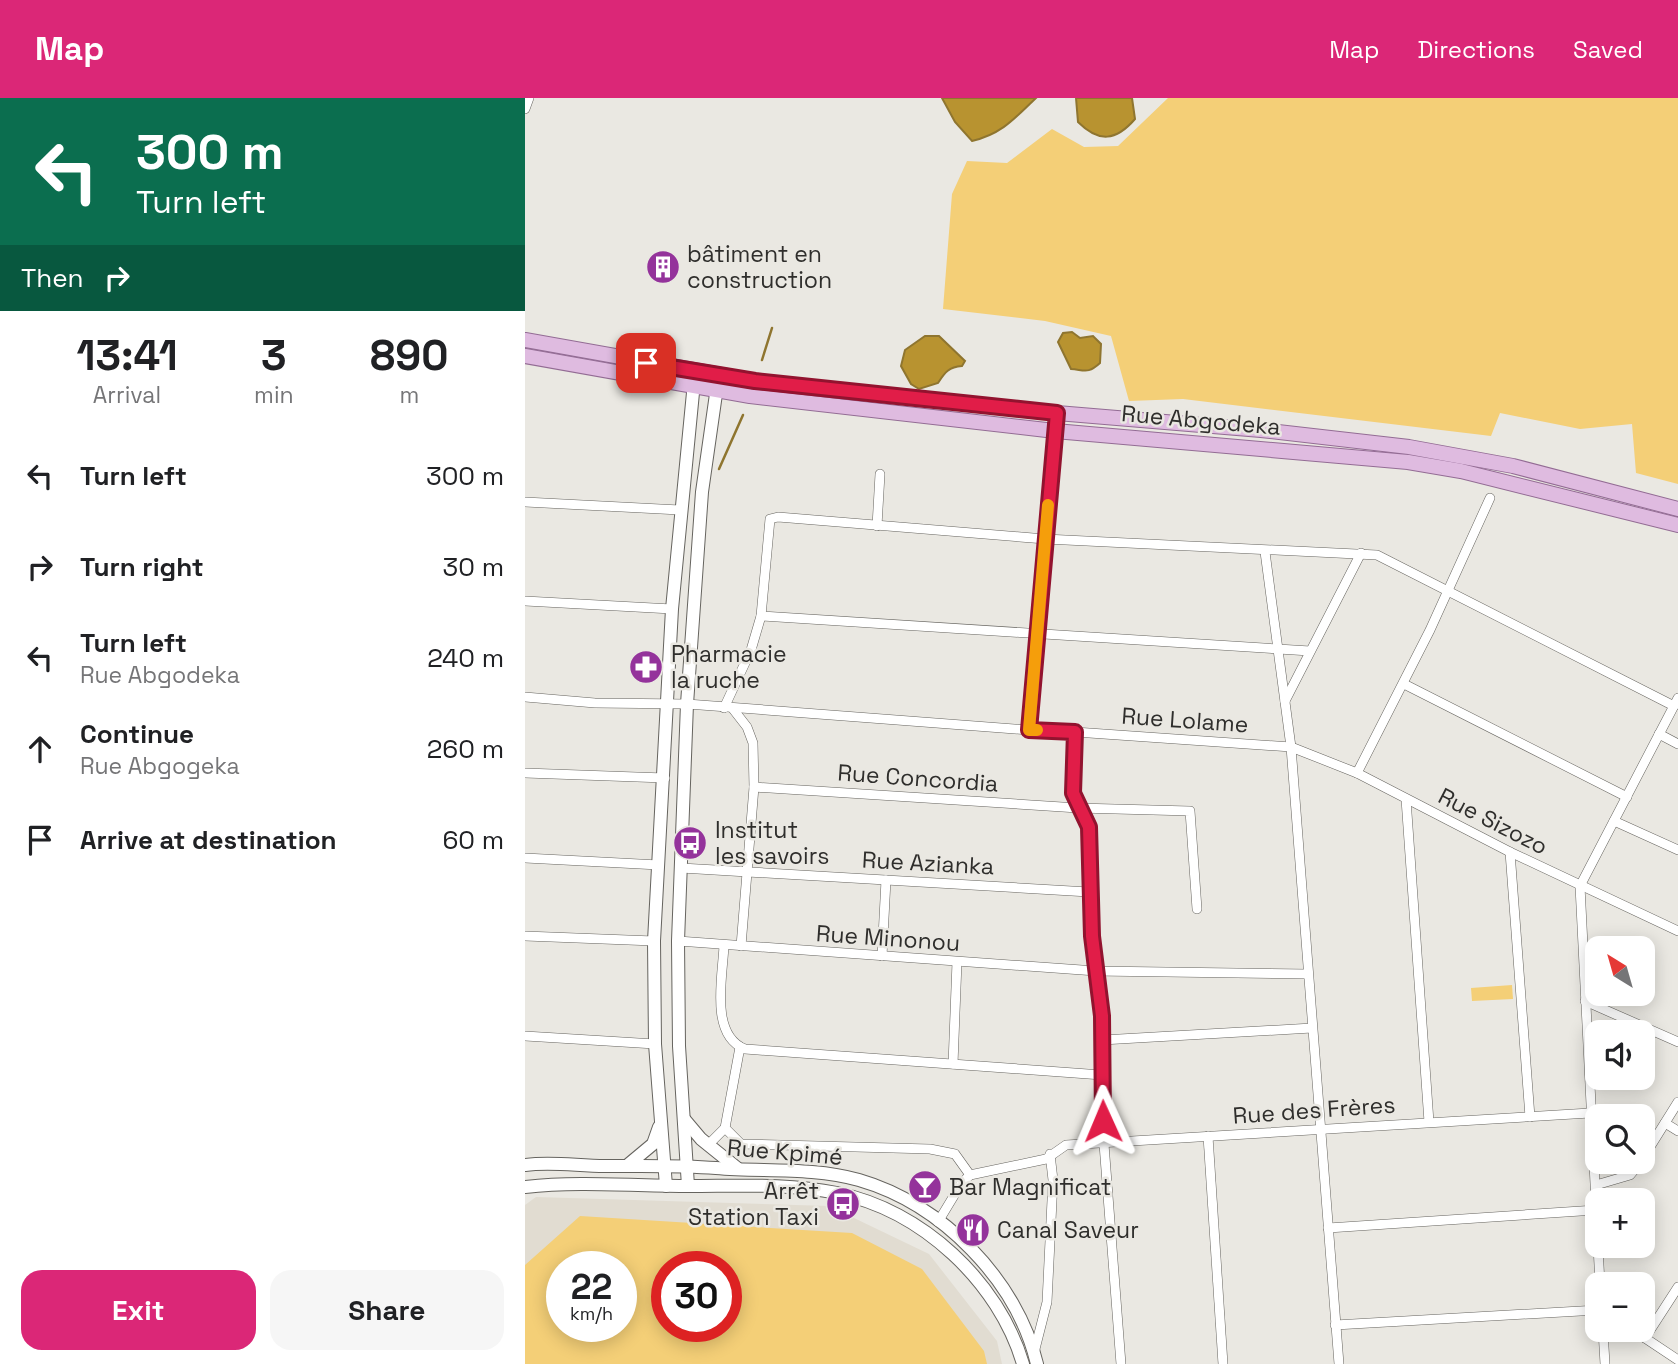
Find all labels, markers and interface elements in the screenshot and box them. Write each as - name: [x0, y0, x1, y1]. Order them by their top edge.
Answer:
- text: Map: [35, 28, 104, 70]
- text: Map: [1329, 34, 1379, 65]
- text: Directions: [1417, 34, 1535, 65]
- text: Saved: [1573, 34, 1643, 65]
- text: 300 m: [136, 121, 284, 183]
- icon: left: [21, 126, 112, 217]
- text: Turn left: [136, 182, 266, 222]
- place label: bâtiment en construction: [687, 239, 832, 295]
- building icon: bâtiment en construction: [644, 248, 682, 286]
- icon: right: [98, 259, 136, 297]
- text: Then: [21, 261, 84, 295]
- text: 13:41: [76, 329, 178, 382]
- text: 3: [261, 329, 287, 382]
- text: 890: [370, 329, 448, 382]
- pin: [616, 333, 676, 393]
- icon: arrive: [627, 344, 665, 382]
- text: Arrival: [93, 380, 161, 410]
- text: min: [254, 380, 294, 410]
- text: m: [399, 380, 419, 410]
- street label: Rue Abgodeka: [1120, 398, 1282, 442]
- icon: left: [21, 457, 59, 495]
- text: Turn left: [80, 459, 187, 493]
- text: 300 m: [426, 459, 504, 493]
- icon: right: [21, 548, 59, 586]
- text: Turn right: [80, 550, 204, 584]
- text: 30 m: [443, 550, 504, 584]
- text: Turn left: [80, 626, 187, 660]
- icon: left: [21, 639, 59, 677]
- place label: Pharmacie la ruche: [671, 639, 787, 695]
- text: 240 m: [427, 641, 504, 675]
- pharmacy icon: Pharmacie la ruche: [627, 648, 665, 686]
- text: Rue Abgodeka: [80, 660, 240, 690]
- street label: Rue Lolame: [1121, 701, 1249, 739]
- text: Continue: [80, 717, 194, 751]
- icon: ahead: [21, 730, 59, 768]
- text: 260 m: [427, 732, 504, 766]
- text: Rue Abgogeka: [80, 751, 240, 781]
- street label: Rue Concordia: [837, 757, 999, 799]
- street label: Rue Sizozo: [1433, 781, 1553, 861]
- place label: Institut les savoirs: [715, 815, 829, 871]
- icon: arrive: [21, 821, 59, 859]
- text: Arrive at destination: [80, 823, 337, 857]
- text: 60 m: [442, 823, 504, 857]
- bus stop icon: Institut les savoirs: [671, 824, 709, 862]
- street label: Rue Azianka: [861, 845, 995, 881]
- street label: Rue Minonou: [815, 918, 961, 958]
- north arrow: [1585, 936, 1655, 1006]
- map controls: [1585, 936, 1655, 1342]
- button: sound: [1585, 1020, 1655, 1090]
- position arrow: [1066, 1084, 1140, 1158]
- street label: Rue des Frères: [1232, 1089, 1396, 1131]
- button: search: [1585, 1104, 1655, 1174]
- street label: Rue Kpimé: [726, 1132, 844, 1172]
- bar icon: Bar Magnificat: [906, 1168, 944, 1206]
- place label: Bar Magnificat: [949, 1172, 1111, 1202]
- place label: Arrêt Station Taxi: [688, 1176, 819, 1232]
- bus stop icon: Arrêt Station Taxi: [824, 1185, 862, 1223]
- button: +: [1585, 1188, 1655, 1258]
- restaurant icon: Canal Saveur: [954, 1211, 992, 1249]
- place label: Canal Saveur: [997, 1215, 1139, 1245]
- speed limit sign: 30: [651, 1251, 742, 1342]
- text: 22: [571, 1265, 612, 1309]
- button: Exit: [21, 1270, 256, 1350]
- button: Share: [270, 1270, 504, 1350]
- button: −: [1585, 1272, 1655, 1342]
- text: km/h: [570, 1302, 613, 1325]

